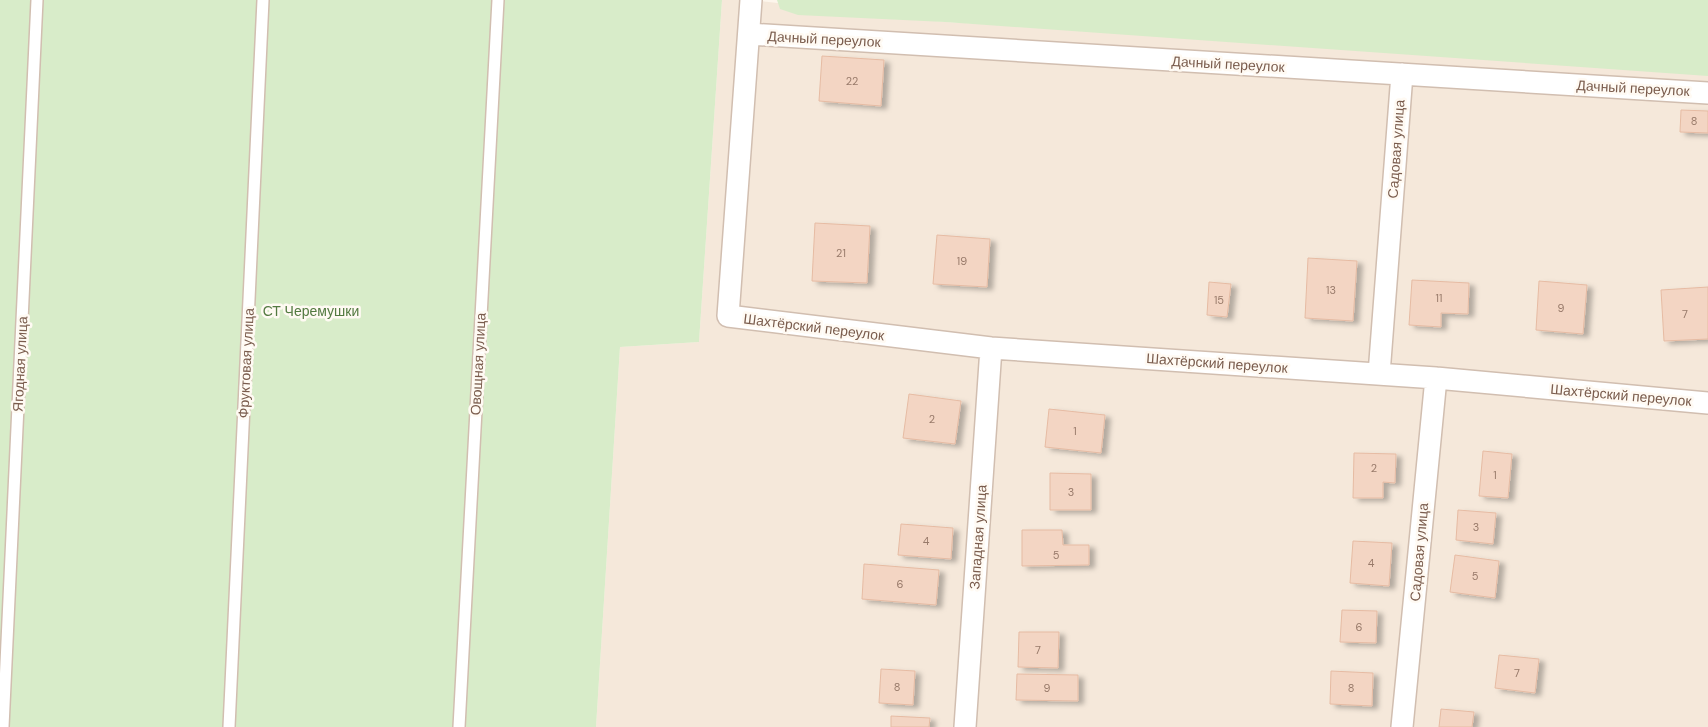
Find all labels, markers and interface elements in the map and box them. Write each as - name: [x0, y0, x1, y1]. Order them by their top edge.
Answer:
- street label: Дачный переулок: [767, 27, 882, 51]
- street label: Дачный переулок: [1171, 52, 1286, 76]
- house number: 22: [846, 74, 858, 88]
- street label: Дачный переулок: [1576, 76, 1691, 100]
- street label: Садовая улица: [1384, 99, 1408, 199]
- house number: 8: [1691, 114, 1697, 128]
- house number: 21: [836, 246, 846, 260]
- house number: 19: [957, 254, 967, 268]
- house number: 13: [1326, 283, 1336, 297]
- house number: 11: [1436, 291, 1442, 305]
- house number: 15: [1214, 293, 1224, 307]
- house number: 9: [1558, 301, 1565, 315]
- park label: СТ Черемушки: [263, 302, 359, 320]
- street label: Фруктовая улица: [234, 307, 258, 419]
- house number: 7: [1682, 307, 1688, 321]
- street label: Шахтёрский переулок: [743, 309, 886, 345]
- street label: Овощная улица: [466, 312, 490, 416]
- street label: Ягодная улица: [9, 315, 32, 412]
- street label: Шахтёрский переулок: [1146, 349, 1289, 377]
- street label: Шахтёрский переулок: [1550, 380, 1693, 410]
- house number: 2: [929, 412, 935, 426]
- house number: 1: [1073, 424, 1077, 438]
- house number: 2: [1371, 461, 1377, 475]
- house number: 1: [1493, 468, 1497, 482]
- street label: Западная улица: [965, 484, 991, 590]
- house number: 3: [1068, 485, 1074, 499]
- street label: Садовая улица: [1406, 502, 1432, 602]
- house number: 3: [1473, 520, 1479, 534]
- house number: 4: [923, 534, 930, 548]
- house number: 5: [1053, 548, 1060, 562]
- house number: 4: [1368, 556, 1375, 570]
- house number: 5: [1472, 569, 1479, 583]
- house number: 6: [897, 577, 904, 591]
- house number: 6: [1356, 620, 1363, 634]
- house number: 7: [1035, 643, 1041, 657]
- house number: 7: [1514, 666, 1520, 680]
- house number: 8: [894, 680, 900, 694]
- house number: 9: [1044, 681, 1051, 695]
- house number: 8: [1348, 681, 1354, 695]

